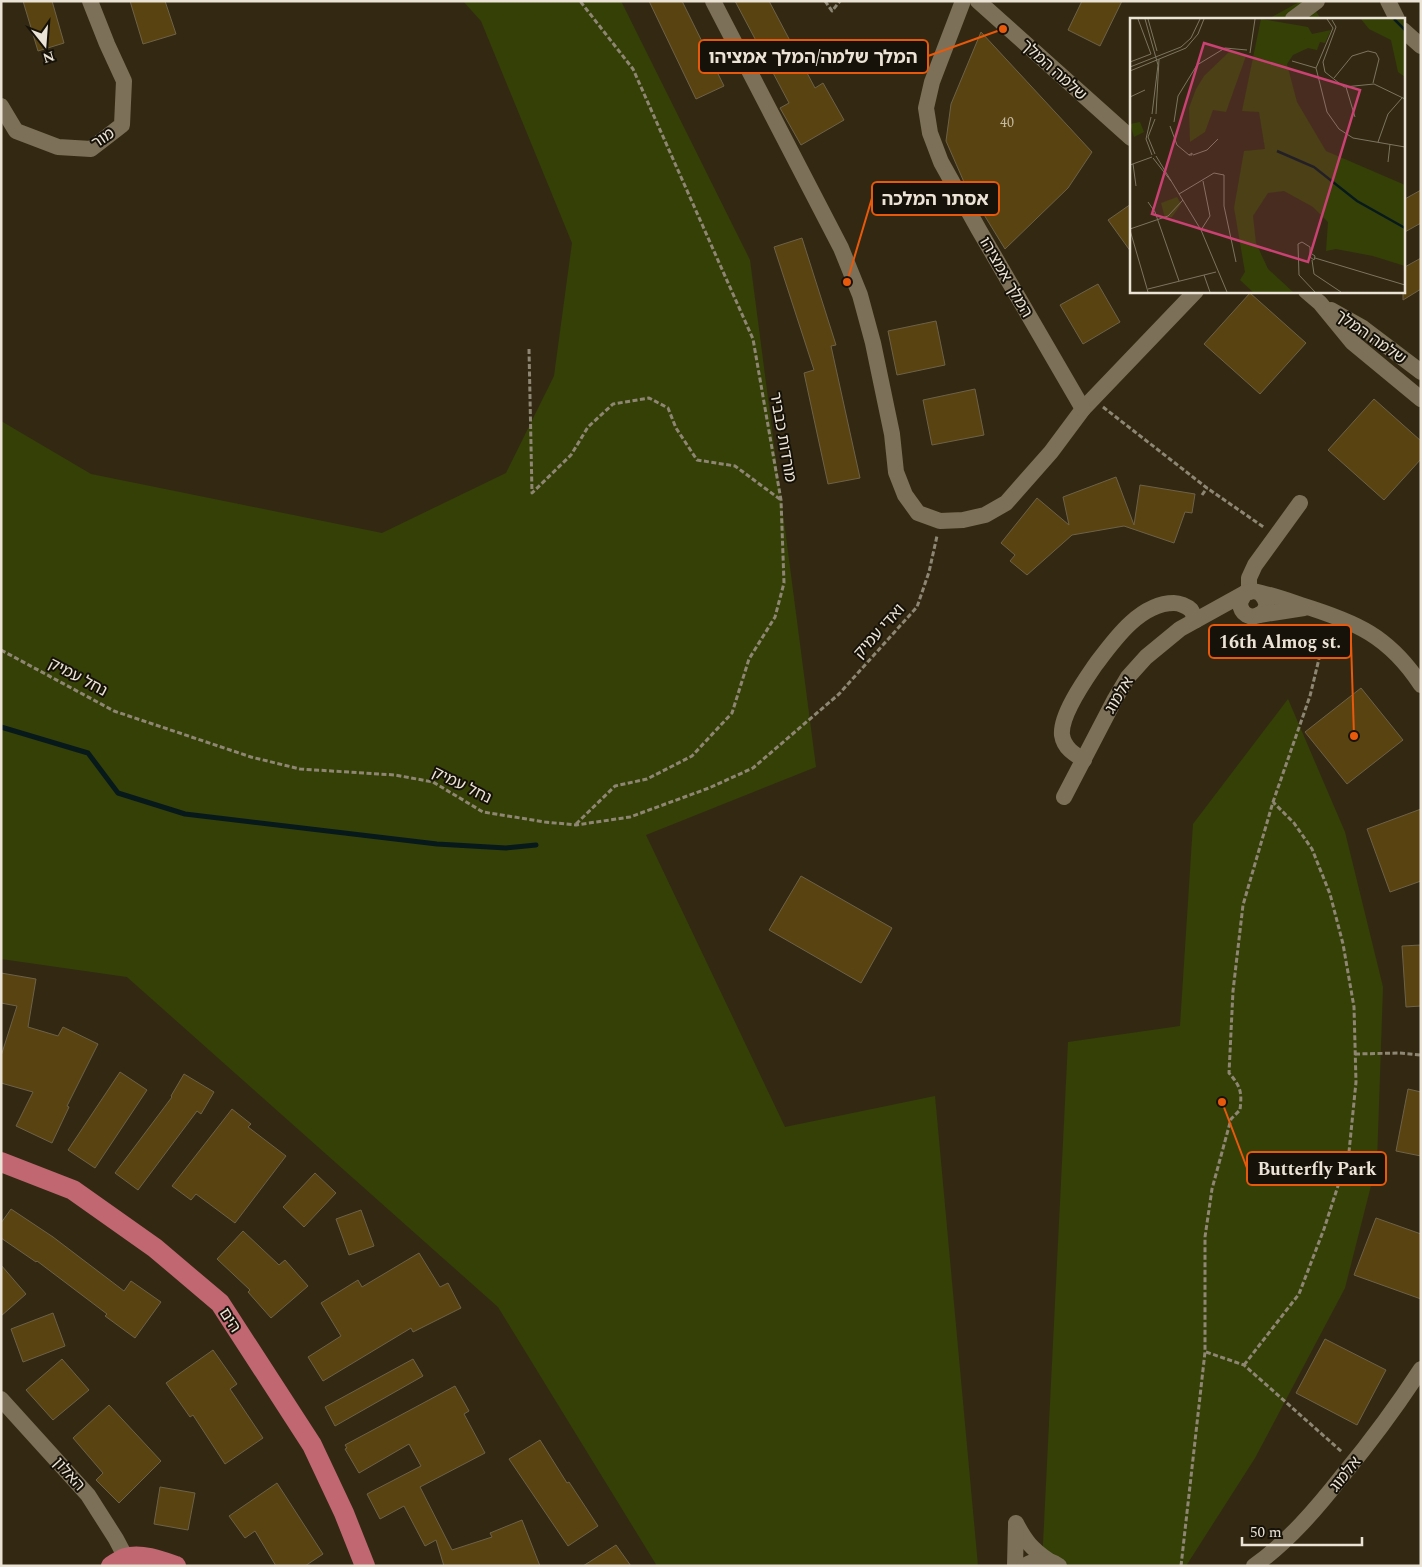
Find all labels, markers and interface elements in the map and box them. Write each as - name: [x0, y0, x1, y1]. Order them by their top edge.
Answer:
- inset map: [1130, 18, 1404, 292]
- north arrow: [20, 20, 70, 70]
- street label: שלמה המלך: [1016, 34, 1092, 106]
- callout: המלך שלמה/המלך אמציהו: [699, 40, 928, 73]
- text: המלך שלמה/המלך אמציהו: [708, 44, 918, 71]
- text: N: [40, 45, 57, 69]
- house number: 40: [1000, 112, 1014, 133]
- street label: מור: [87, 121, 119, 155]
- callout: אסתר המלכה: [872, 182, 999, 215]
- text: אסתר המלכה: [881, 186, 989, 213]
- street label: המלך אמציהו: [973, 232, 1039, 322]
- street label: שלמה המלך: [1331, 304, 1411, 370]
- street label: מורדות כבביר: [763, 390, 803, 484]
- street label: ואדי עמיק: [848, 598, 910, 664]
- callout: 16th Almog st.: [1209, 625, 1351, 658]
- text: 16th Almog st.: [1219, 629, 1341, 656]
- street label: נחל עמיק: [44, 651, 112, 703]
- street label: אלמוג: [1098, 672, 1140, 718]
- street label: נחל עמיק: [428, 760, 496, 810]
- callout: Butterfly Park: [1247, 1152, 1386, 1185]
- text: Butterfly Park: [1257, 1156, 1377, 1183]
- street label: הים: [213, 1303, 247, 1337]
- street label: אלמוג: [1323, 1451, 1367, 1497]
- street label: האלון: [47, 1452, 91, 1496]
- scale bar: [1242, 1514, 1362, 1546]
- text: 50 m: [1250, 1521, 1282, 1544]

